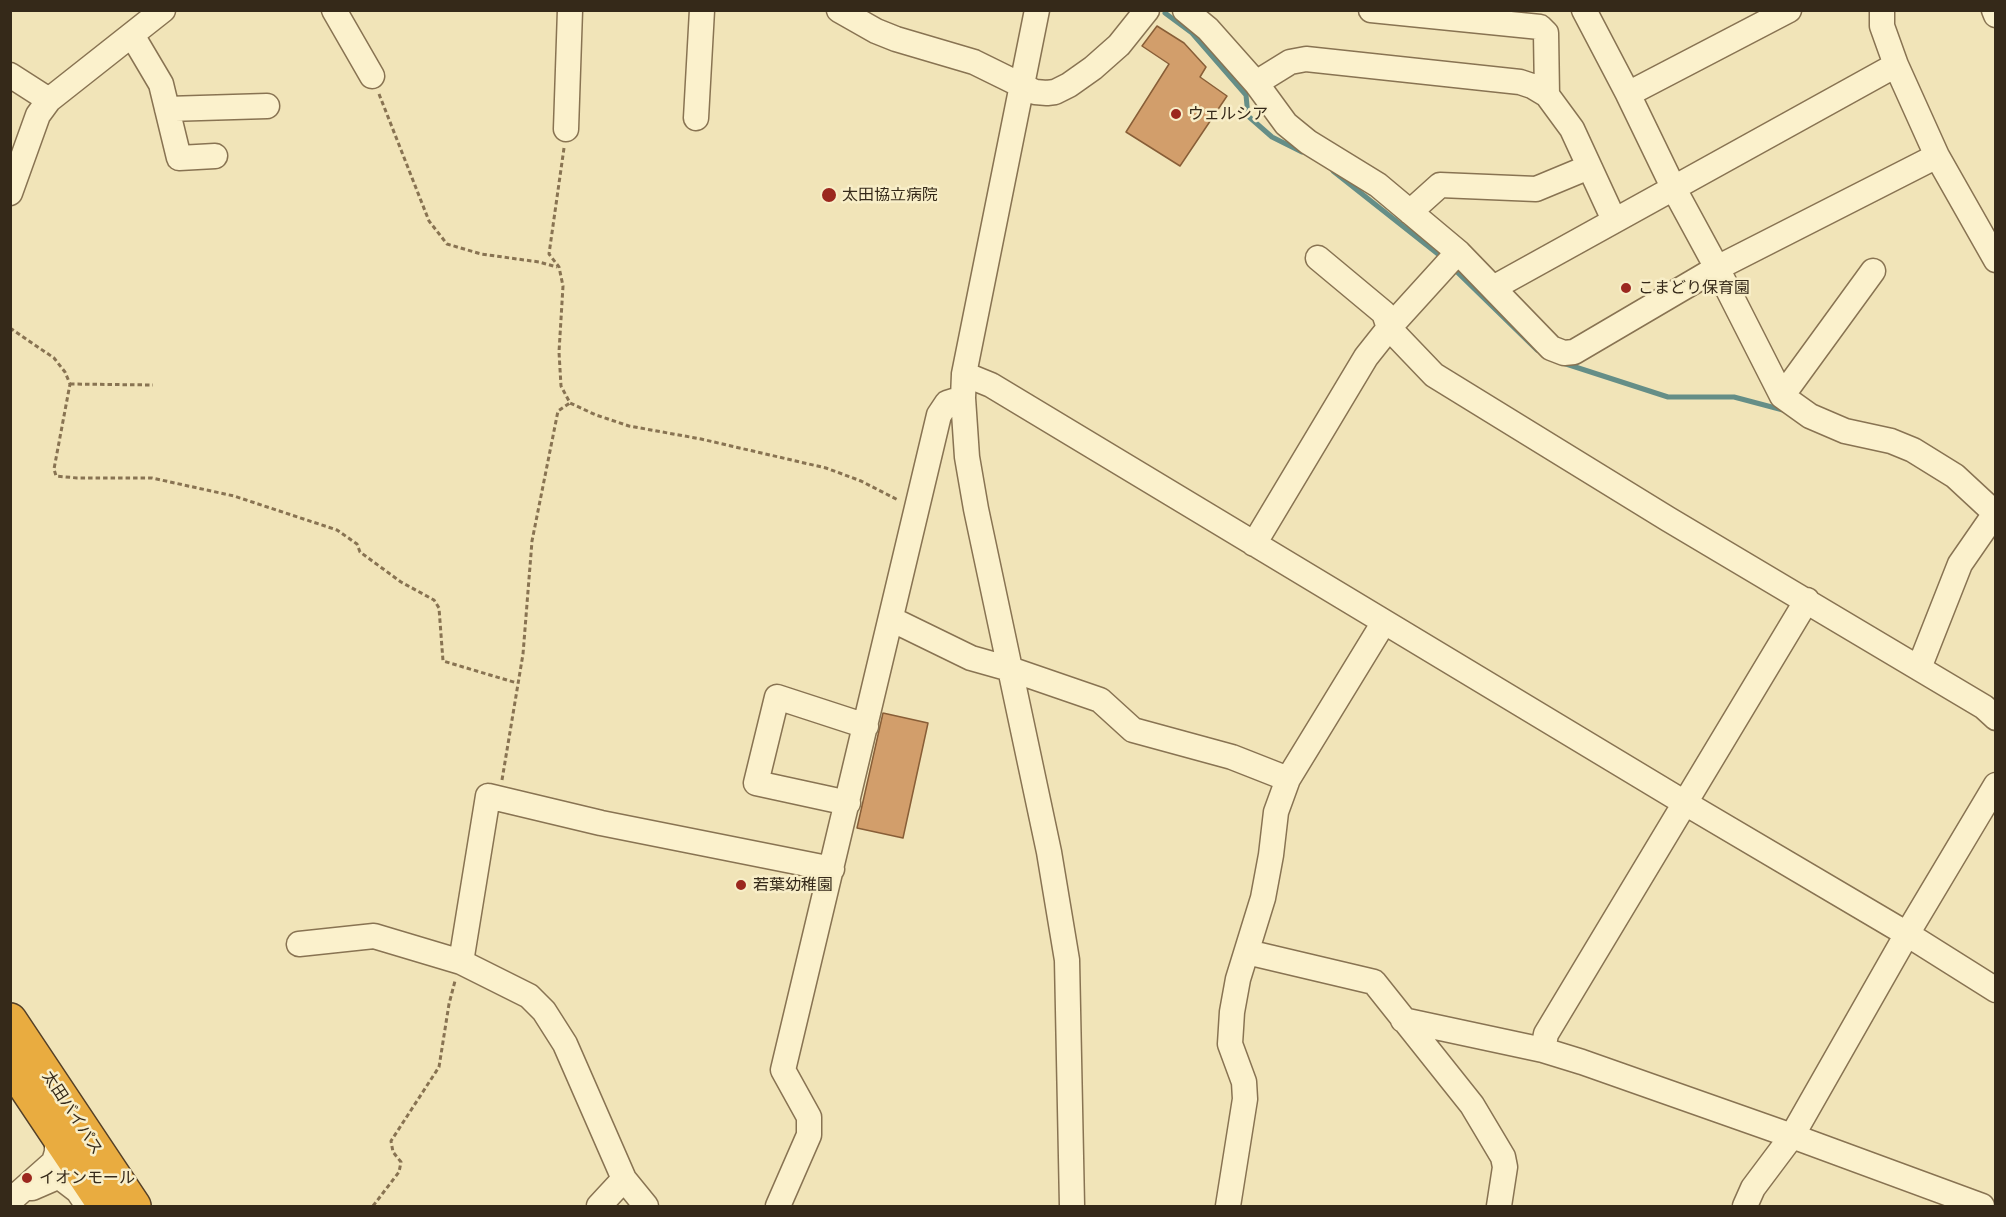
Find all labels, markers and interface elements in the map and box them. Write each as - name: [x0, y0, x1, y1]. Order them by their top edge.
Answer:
- place label: ウェルシア: [1188, 104, 1268, 124]
- marker: ウェルシア: [1169, 107, 1183, 121]
- place label: 太田協立病院: [842, 185, 938, 205]
- marker: 太田協立病院: [820, 186, 838, 204]
- place label: こまどり保育園: [1638, 278, 1750, 298]
- marker: こまどり保育園: [1619, 281, 1633, 295]
- place label: 若葉幼稚園: [753, 875, 833, 895]
- marker: 若葉幼稚園: [734, 878, 748, 892]
- street label: 太田バイパス: [38, 1068, 106, 1158]
- place label: イオンモール: [39, 1168, 135, 1188]
- marker: イオンモール: [20, 1171, 34, 1185]

